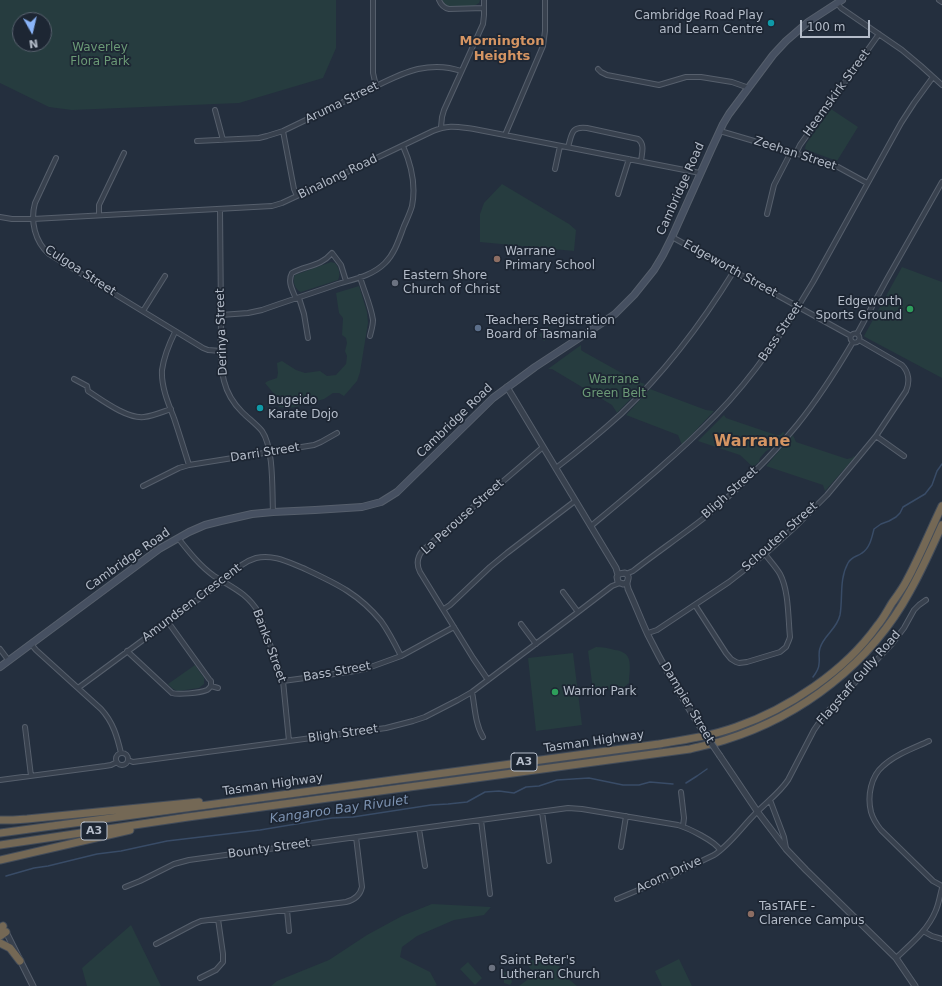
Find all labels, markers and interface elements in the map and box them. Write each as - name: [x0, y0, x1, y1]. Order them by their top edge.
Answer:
- place label: Cambridge Road Play and Learn Centre: [634, 9, 763, 37]
- north arrow: [12, 12, 52, 52]
- scale bar: [802, 12, 872, 38]
- marker: Cambridge Road Play and Learn Centre: [766, 18, 776, 28]
- text: 100 m: [807, 20, 845, 34]
- district label: Mornington Heights: [460, 34, 544, 65]
- text: N: [28, 36, 39, 50]
- park label: Waverley Flora Park: [70, 41, 130, 69]
- street label: Heemskirk Street: [801, 47, 873, 139]
- street label: Aruma Street: [303, 79, 381, 127]
- street label: Zeehan Street: [752, 134, 838, 174]
- street label: Cambridge Road: [654, 140, 708, 238]
- street label: Binalong Road: [296, 152, 380, 202]
- street label: Edgeworth Street: [681, 237, 779, 301]
- street label: Culgoa Street: [42, 243, 118, 299]
- place label: Warrane Primary School: [505, 245, 595, 273]
- marker: Warrane Primary School: [492, 254, 502, 264]
- place label: Eastern Shore Church of Christ: [403, 269, 500, 297]
- marker: Eastern Shore Church of Christ: [390, 278, 400, 288]
- street label: Derinya Street: [213, 288, 231, 376]
- place label: Edgeworth Sports Ground: [816, 295, 902, 323]
- street label: Bass Street: [756, 300, 806, 364]
- marker: Edgeworth Sports Ground: [905, 304, 915, 314]
- place label: Teachers Registration Board of Tasmania: [486, 314, 615, 342]
- marker: Teachers Registration Board of Tasmania: [473, 323, 483, 333]
- park label: Warrane Green Belt: [582, 373, 646, 401]
- street label: Cambridge Road: [414, 381, 496, 461]
- place label: Bugeido Karate Dojo: [268, 394, 338, 422]
- marker: Bugeido Karate Dojo: [255, 403, 265, 413]
- district label: Warrane: [714, 432, 790, 452]
- street label: Darri Street: [229, 440, 301, 466]
- street label: Bligh Street: [699, 464, 761, 522]
- street label: La Perouse Street: [419, 476, 507, 558]
- street label: Schouten Street: [739, 499, 821, 575]
- street label: Cambridge Road: [83, 525, 173, 595]
- street label: Amundsen Crescent: [139, 561, 245, 645]
- street label: Banks Street: [249, 608, 289, 684]
- street label: Flagstaff Gully Road: [814, 628, 904, 728]
- street label: Bass Street: [302, 659, 372, 685]
- street label: Dampier Street: [657, 660, 717, 746]
- place label: Warrior Park: [563, 685, 636, 699]
- marker: Warrior Park: [550, 687, 560, 697]
- street label: Bligh Street: [307, 722, 379, 746]
- street label: Tasman Highway: [543, 728, 645, 756]
- road number: A3: [511, 753, 537, 771]
- street label: Tasman Highway: [222, 771, 324, 799]
- water label: Kangaroo Bay Rivulet: [269, 793, 409, 827]
- road number: A3: [81, 822, 107, 840]
- street label: Bounty Street: [227, 836, 311, 862]
- street label: Acorn Drive: [634, 854, 704, 896]
- place label: TasTAFE - Clarence Campus: [759, 900, 864, 928]
- marker: TasTAFE - Clarence Campus: [746, 909, 756, 919]
- place label: Saint Peter's Lutheran Church: [500, 954, 600, 982]
- marker: Saint Peter's Lutheran Church: [487, 963, 497, 973]

